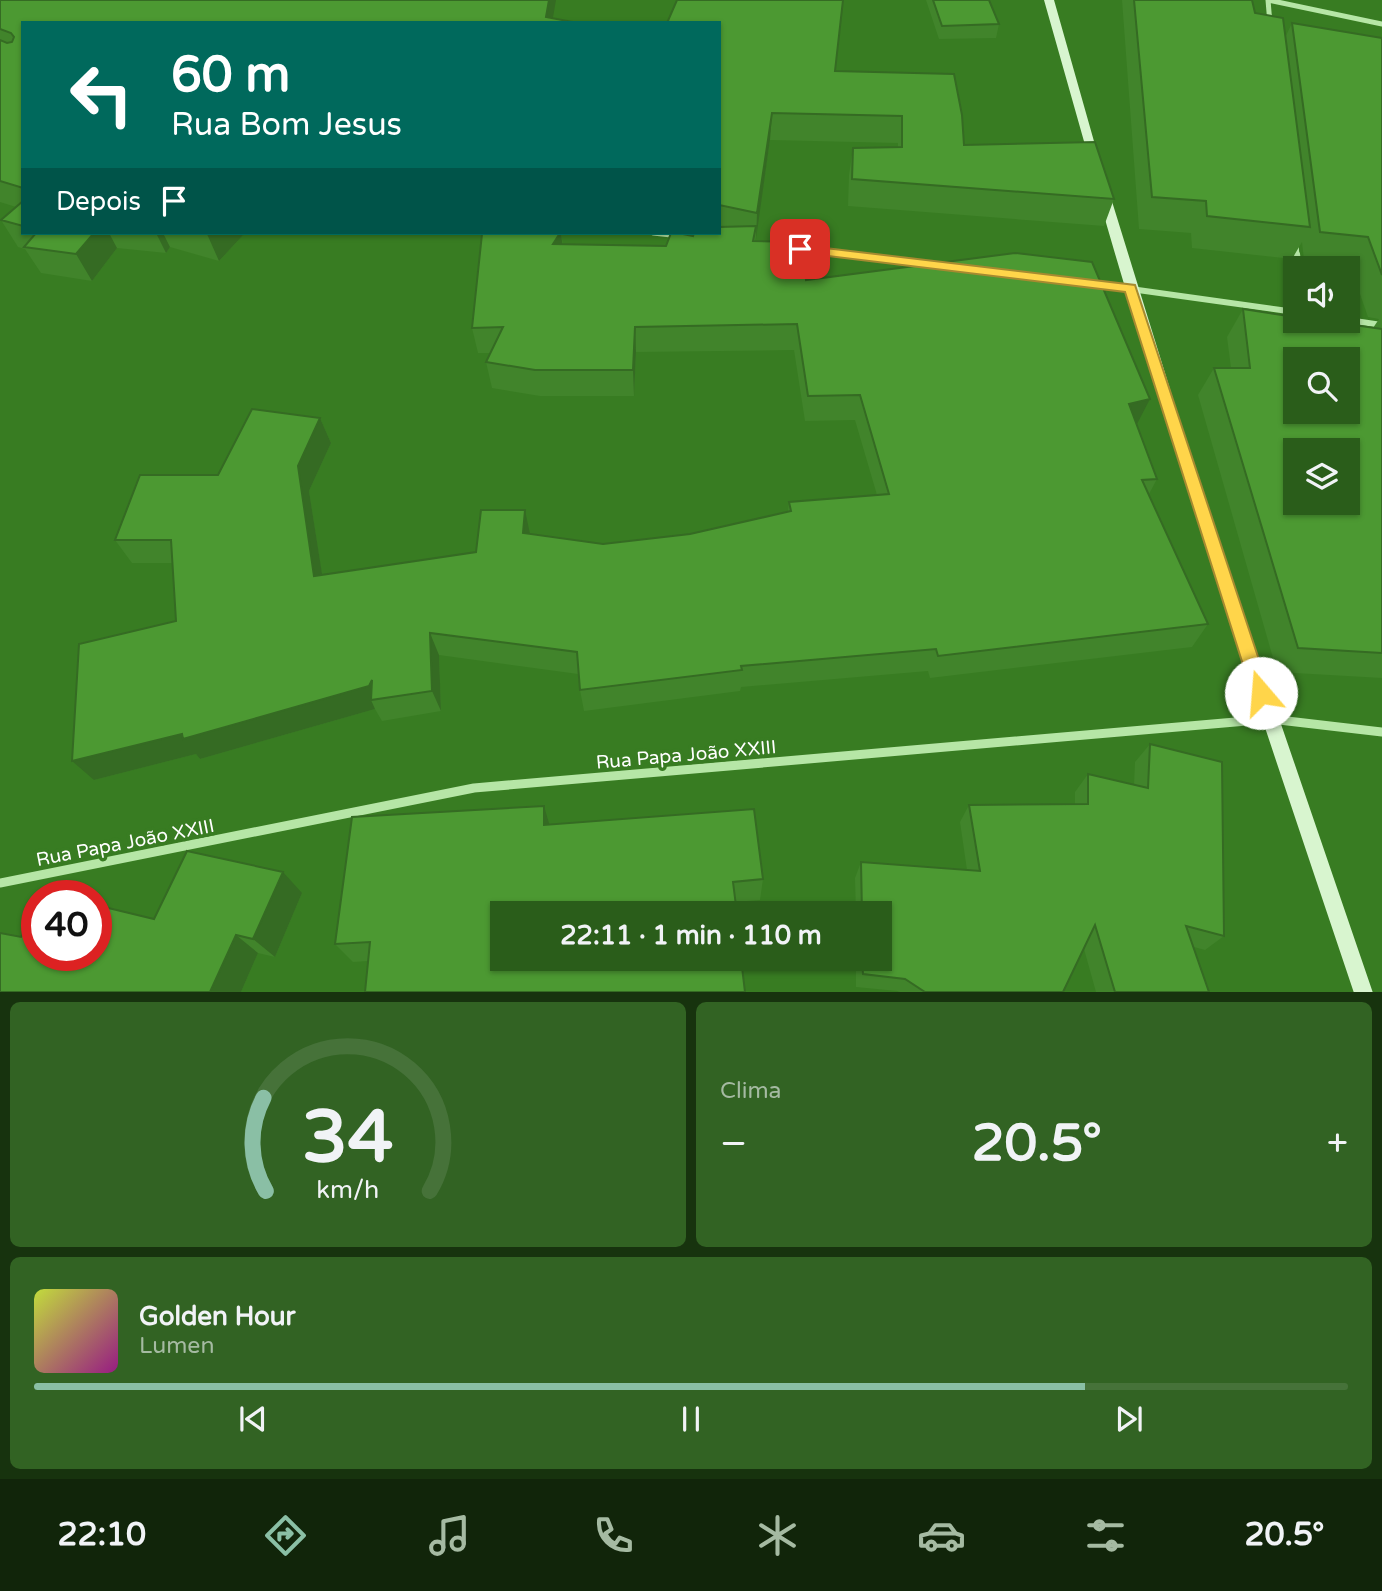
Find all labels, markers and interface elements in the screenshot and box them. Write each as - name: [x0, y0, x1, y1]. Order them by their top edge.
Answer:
- text: 60 m: [171, 46, 290, 105]
- icon: left: [56, 49, 147, 140]
- text: Rua Bom Jesus: [171, 106, 402, 144]
- icon: arrive: [155, 182, 193, 220]
- text: Depois: [56, 186, 141, 217]
- pin: [770, 219, 830, 279]
- icon: arrive: [781, 230, 819, 268]
- map controls: [1283, 256, 1360, 515]
- button: sound: [1283, 256, 1360, 333]
- button: search: [1283, 347, 1360, 424]
- button: layers: [1283, 438, 1360, 515]
- position arrow: [1224, 656, 1298, 730]
- street label: Rua Papa João XXIII: [595, 736, 777, 774]
- street label: Rua Papa João XXIII: [34, 815, 216, 871]
- speed limit sign: 40: [21, 880, 112, 971]
- text: 22:11 · 1 min · 110 m: [560, 920, 822, 951]
- text: Clima: [720, 1077, 781, 1105]
- text: 34: [302, 1094, 394, 1182]
- text: 20.5°: [972, 1112, 1102, 1175]
- text: −: [720, 1121, 747, 1167]
- text: +: [1327, 1121, 1348, 1167]
- text: km/h: [317, 1174, 379, 1204]
- text: Golden Hour: [139, 1301, 296, 1332]
- text: Lumen: [139, 1332, 214, 1360]
- icon: previous: [234, 1400, 272, 1438]
- icon: pause: [672, 1400, 710, 1438]
- icon: next: [1110, 1400, 1148, 1438]
- icon: directions: [261, 1511, 310, 1560]
- icon: music: [425, 1511, 474, 1560]
- icon: phone: [589, 1511, 638, 1560]
- icon: climate: [753, 1511, 802, 1560]
- icon: car: [917, 1511, 966, 1560]
- icon: filters: [1081, 1511, 1130, 1560]
- text: 22:10: [57, 1516, 146, 1554]
- text: 20.5°: [1244, 1516, 1324, 1554]

